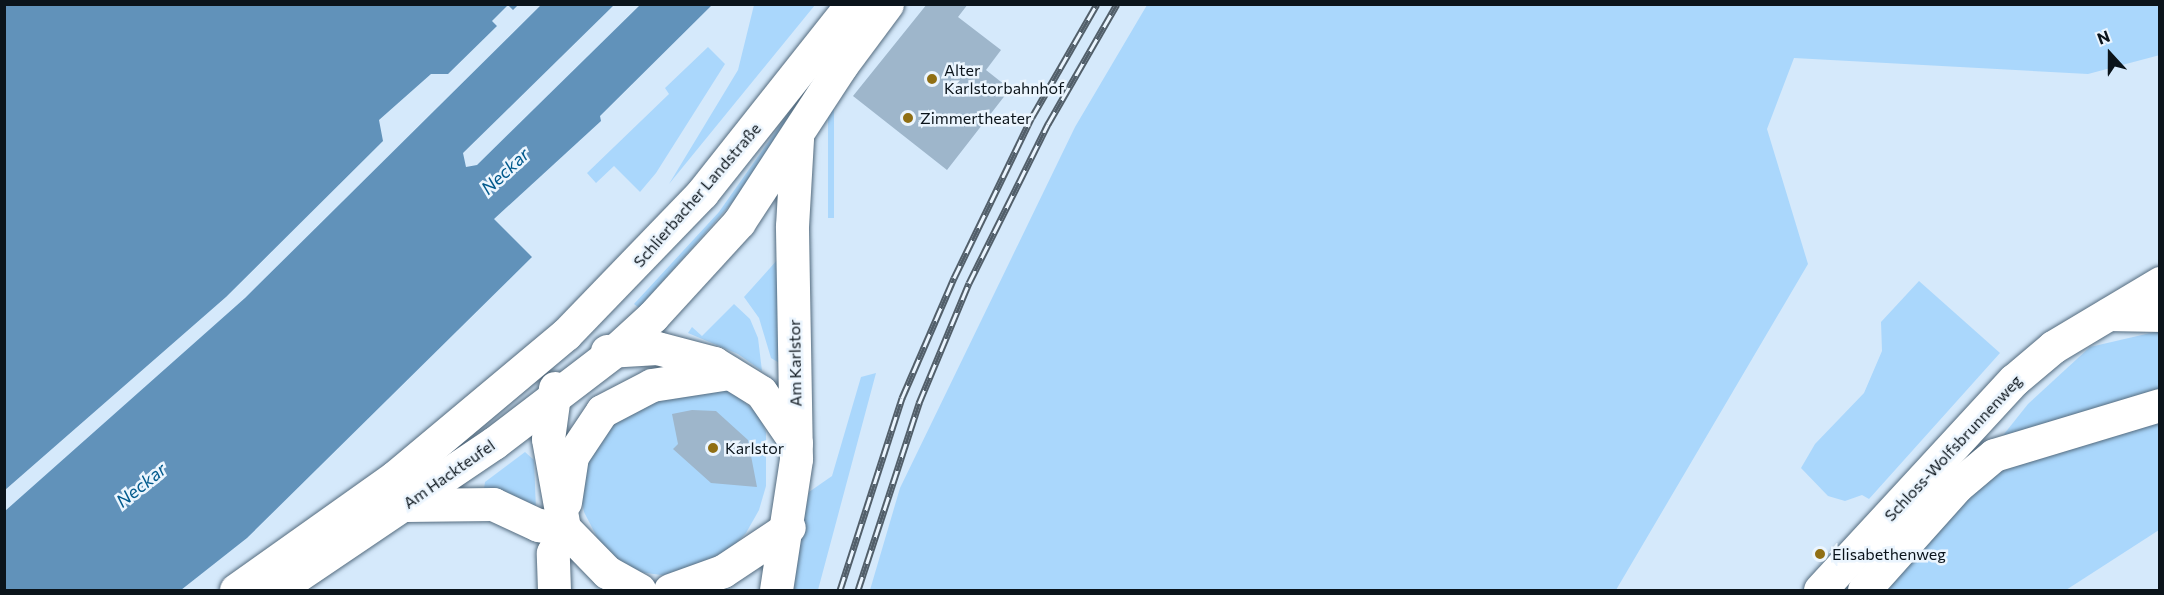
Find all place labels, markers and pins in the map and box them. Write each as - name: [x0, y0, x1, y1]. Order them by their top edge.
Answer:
- place label: Alter Karlstorbahnhof: [944, 60, 1064, 98]
- marker: Alter Karlstorbahnhof: [925, 72, 939, 86]
- place label: Zimmertheater: [920, 108, 1031, 128]
- marker: Zimmertheater: [901, 111, 915, 125]
- place label: Karlstor: [725, 438, 784, 458]
- marker: Karlstor: [706, 441, 720, 455]
- place label: Elisabethenweg: [1832, 544, 1946, 564]
- marker: Elisabethenweg: [1813, 547, 1827, 561]

